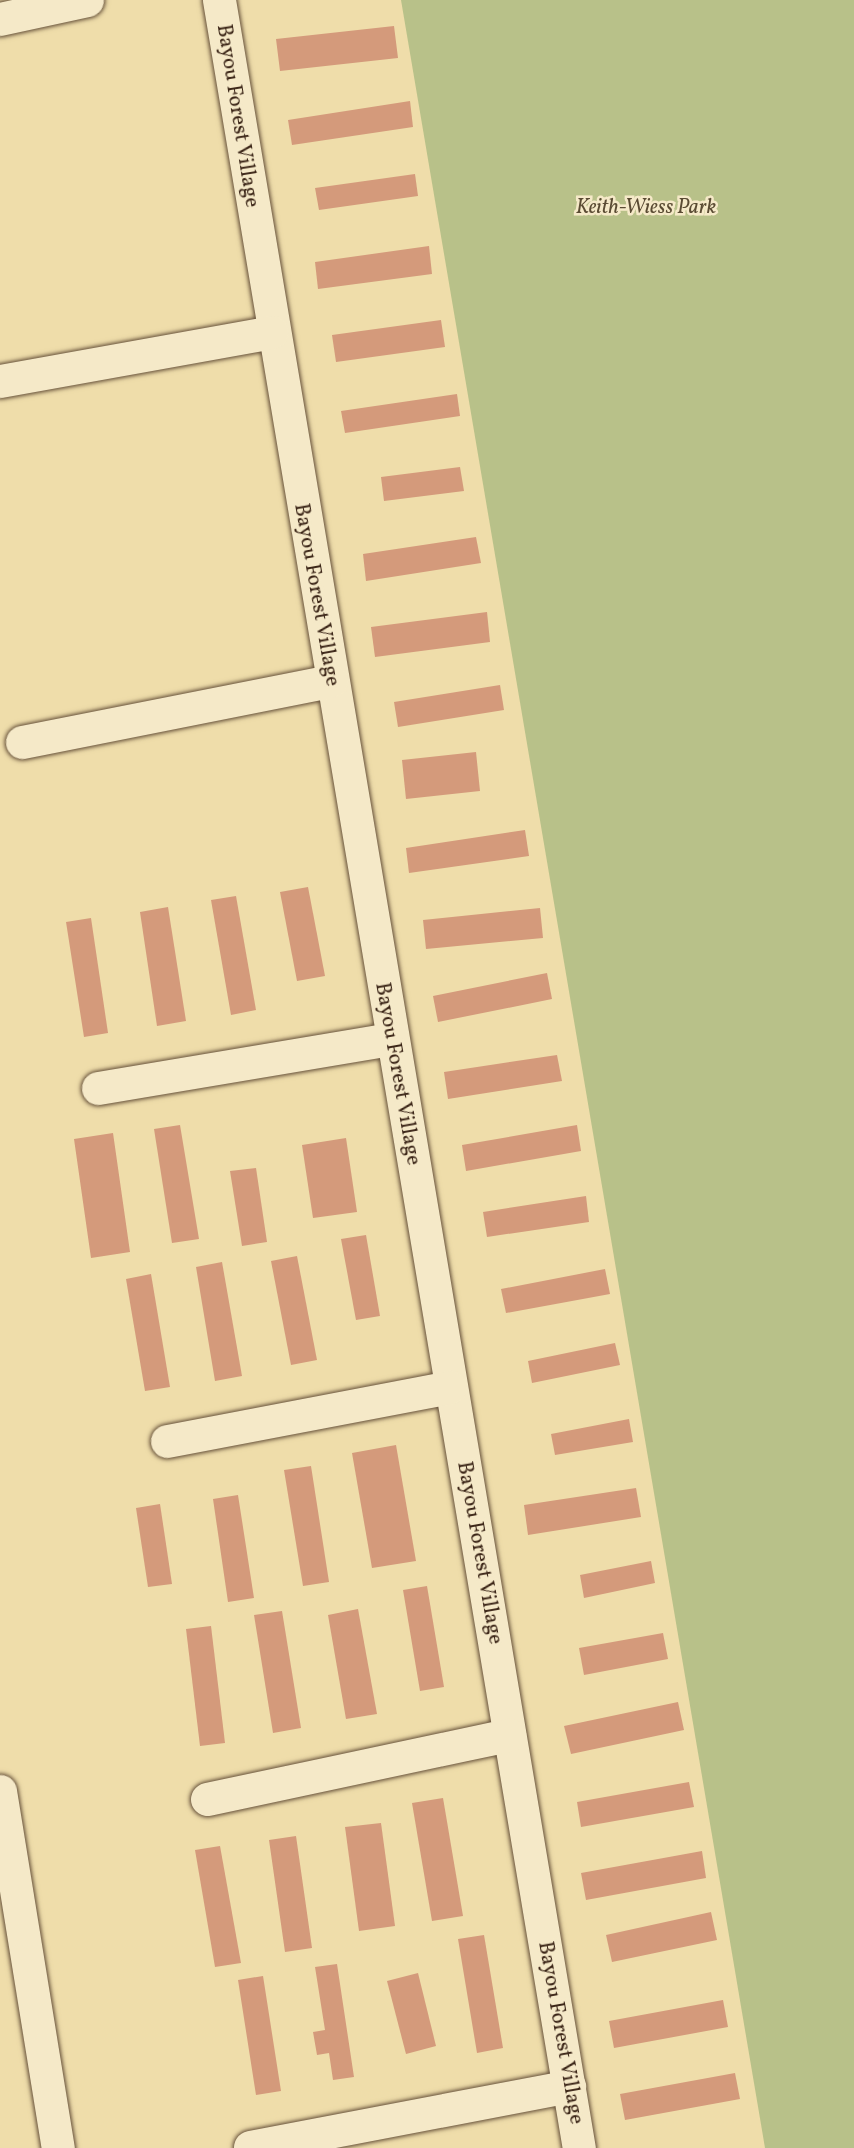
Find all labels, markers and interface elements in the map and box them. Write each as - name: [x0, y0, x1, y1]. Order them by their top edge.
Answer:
- street label: Bayou Forest Village: [210, 22, 264, 210]
- park label: Keith-Wiess Park: [576, 195, 716, 221]
- street label: Bayou Forest Village: [287, 501, 345, 689]
- street label: Bayou Forest Village: [368, 980, 426, 1168]
- street label: Bayou Forest Village: [450, 1459, 508, 1647]
- street label: Bayou Forest Village: [531, 1939, 589, 2127]

